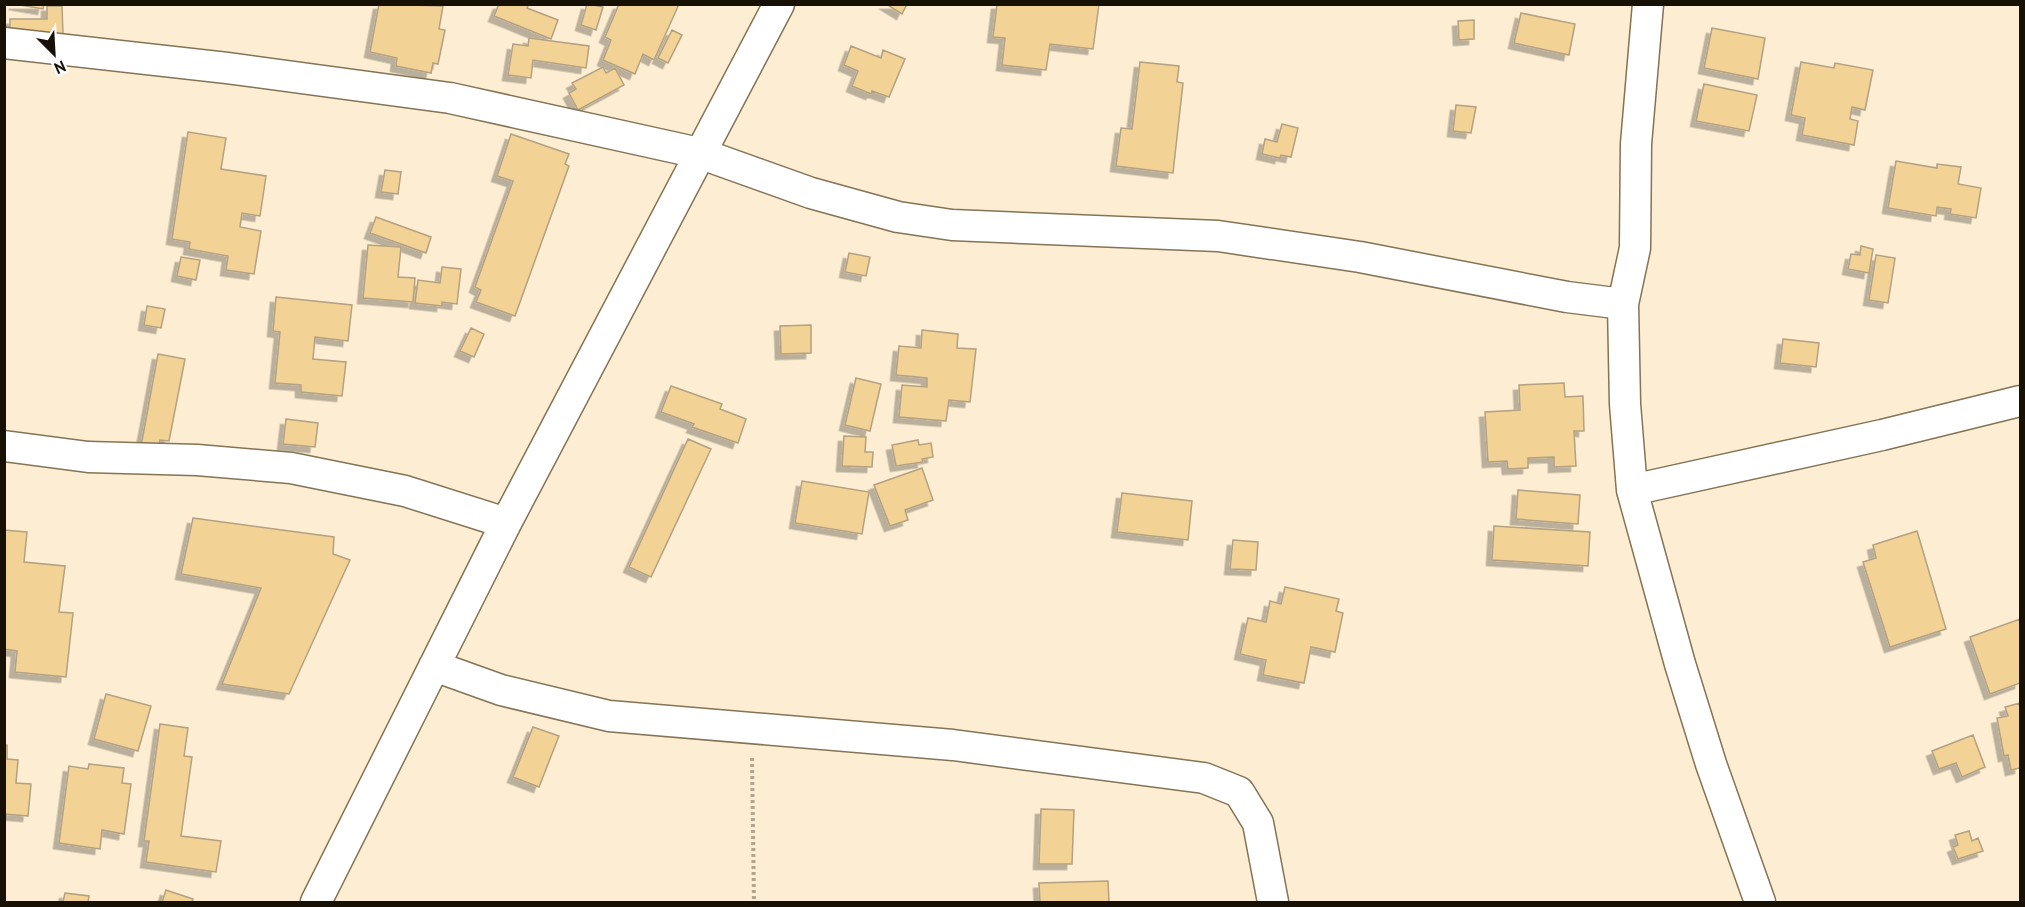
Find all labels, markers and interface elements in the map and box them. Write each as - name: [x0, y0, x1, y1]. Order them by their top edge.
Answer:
- north arrow: [24, 24, 84, 84]
- text: N: [51, 56, 69, 79]

